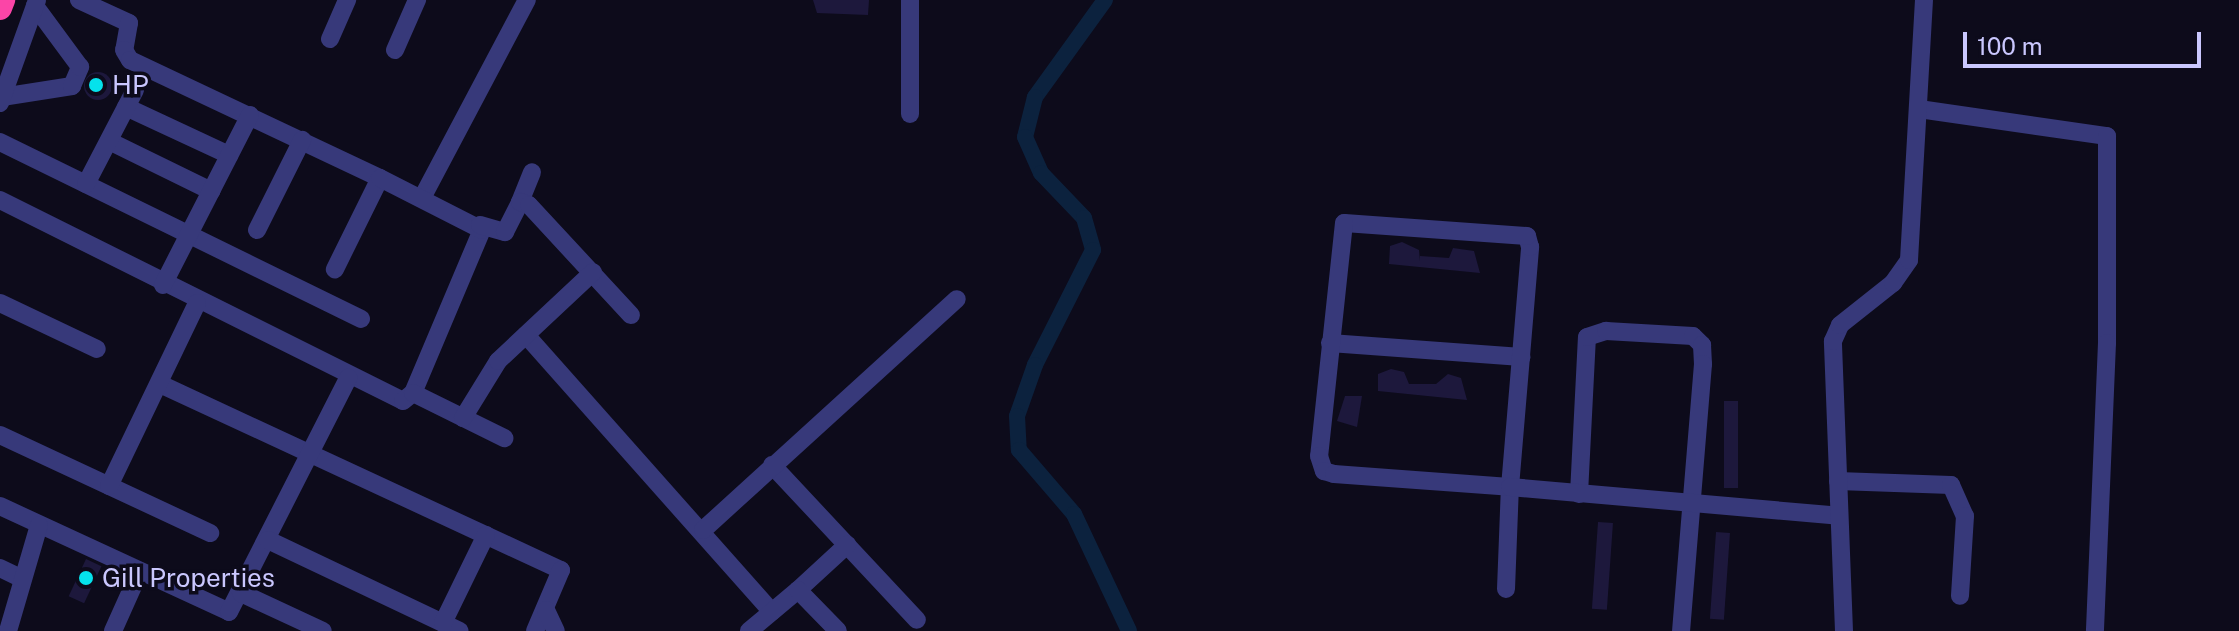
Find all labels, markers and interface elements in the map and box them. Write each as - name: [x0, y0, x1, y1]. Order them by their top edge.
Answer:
- scale bar: [1967, 16, 2205, 66]
- text: 100 m: [1977, 32, 2043, 60]
- place label: HP: [112, 69, 148, 101]
- marker: HP: [87, 76, 105, 94]
- place label: Gill Properties: [102, 562, 275, 594]
- marker: Gill Properties: [77, 569, 95, 587]

